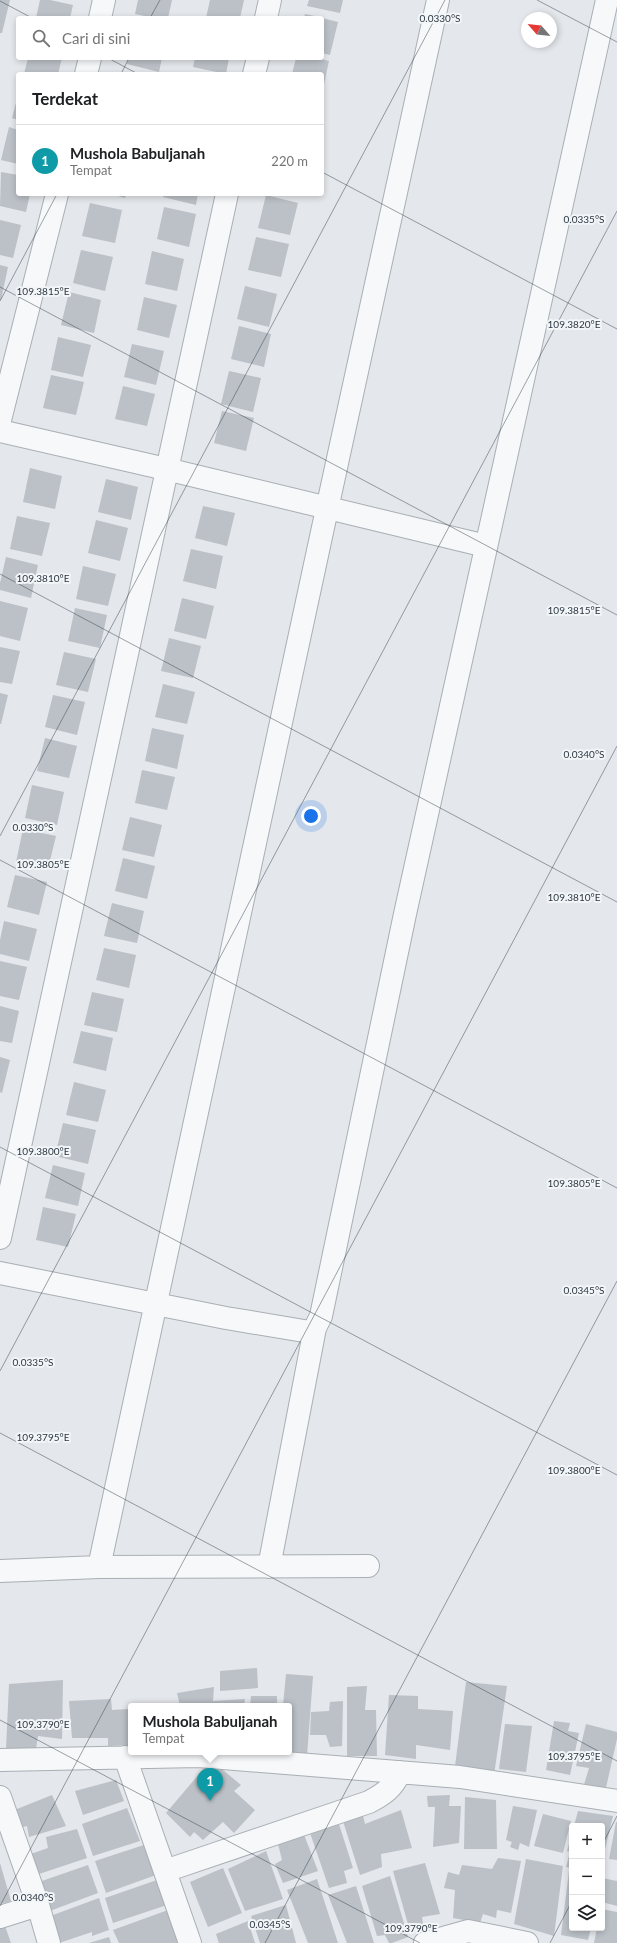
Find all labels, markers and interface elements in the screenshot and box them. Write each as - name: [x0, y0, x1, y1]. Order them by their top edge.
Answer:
- text: 0.0330°S: [420, 12, 460, 24]
- north arrow: [521, 12, 557, 48]
- search box: [16, 16, 324, 60]
- icon: search: [30, 27, 52, 49]
- text: Cari di sini: [62, 29, 130, 47]
- text: Terdekat: [32, 88, 98, 109]
- text: Mushola Babuljanah: [70, 144, 205, 162]
- text: 1: [41, 153, 49, 169]
- text: 220 m: [271, 153, 308, 169]
- text: Tempat: [70, 162, 112, 178]
- text: 0.0335°S: [564, 213, 604, 225]
- text: 109.3815°E: [17, 285, 70, 297]
- text: 109.3820°E: [548, 318, 601, 330]
- text: 109.3810°E: [17, 572, 70, 584]
- text: 109.3815°E: [548, 604, 601, 616]
- text: 0.0340°S: [564, 748, 604, 760]
- your location: [301, 806, 321, 826]
- text: 0.0330°S: [13, 821, 53, 833]
- text: 109.3805°E: [17, 858, 70, 870]
- text: 109.3810°E: [548, 891, 601, 903]
- text: 109.3800°E: [17, 1145, 70, 1157]
- text: 109.3805°E: [548, 1177, 601, 1189]
- text: 0.0345°S: [564, 1284, 604, 1296]
- text: 0.0335°S: [13, 1356, 53, 1368]
- text: 109.3795°E: [17, 1431, 70, 1443]
- text: 109.3800°E: [548, 1464, 601, 1476]
- popup: [128, 1703, 292, 1755]
- text: Mushola Babuljanah: [142, 1712, 278, 1730]
- text: 109.3790°E: [17, 1718, 70, 1730]
- text: Tempat: [142, 1730, 184, 1746]
- text: 109.3795°E: [548, 1750, 601, 1762]
- pin: 1: [197, 1768, 223, 1801]
- map controls: [569, 1823, 605, 1931]
- button: +: [569, 1823, 605, 1859]
- button: −: [569, 1859, 605, 1895]
- text: 0.0340°S: [13, 1891, 53, 1903]
- button: layers: [569, 1895, 605, 1931]
- text: 0.0345°S: [250, 1918, 290, 1930]
- text: 109.3790°E: [385, 1922, 438, 1934]

